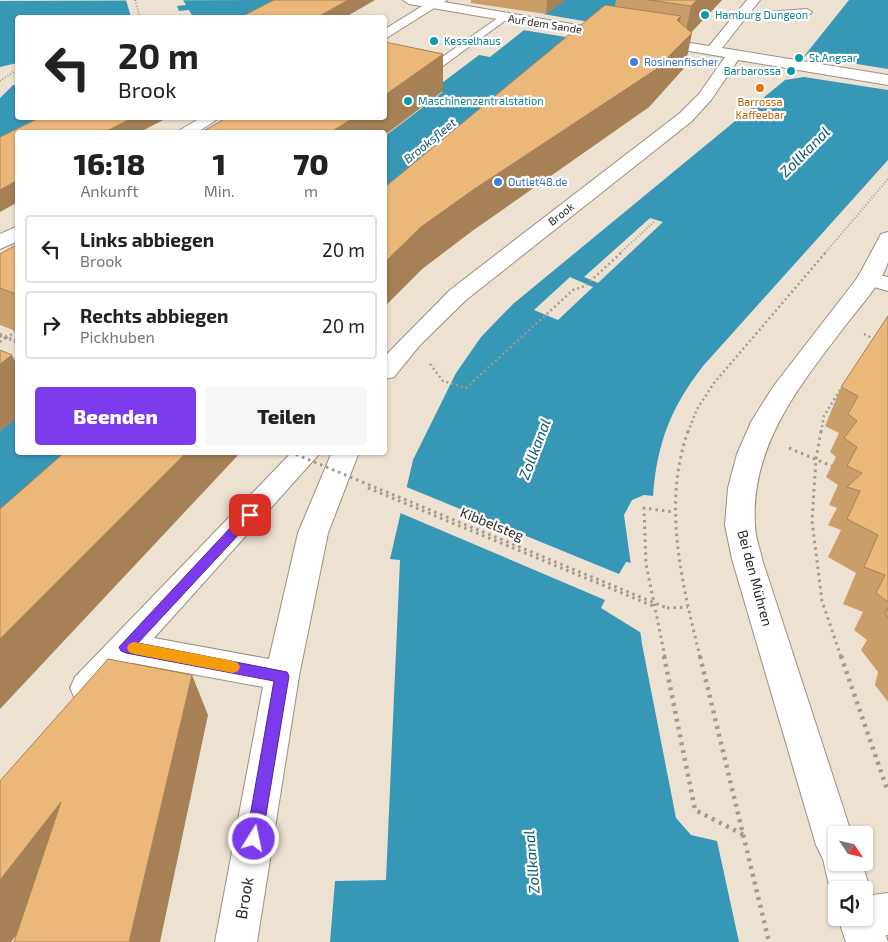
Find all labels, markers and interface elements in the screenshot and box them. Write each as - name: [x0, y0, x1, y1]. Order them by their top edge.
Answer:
- place label: Hamburg Dungeon: [715, 8, 808, 21]
- marker: Hamburg Dungeon: [699, 9, 711, 21]
- street label: Auf dem Sande: [507, 11, 583, 36]
- text: 20 m: [118, 34, 199, 76]
- place label: Kesselhaus: [444, 34, 501, 47]
- icon: left: [35, 35, 100, 100]
- marker: Kesselhaus: [428, 35, 440, 47]
- place label: St.Angsar: [809, 51, 858, 64]
- marker: St.Angsar: [793, 52, 805, 64]
- place label: Rosinenfischer: [644, 55, 719, 68]
- marker: Rosinenfischer: [628, 56, 640, 68]
- place label: Barbarossa: [724, 64, 781, 77]
- marker: Barbarossa: [785, 65, 797, 77]
- text: Brook: [118, 76, 176, 102]
- marker: Barrossa Kaffeebar: [754, 82, 766, 94]
- place label: Maschinenzentralstation: [418, 94, 544, 107]
- marker: Maschinenzentralstation: [402, 95, 414, 107]
- place label: Barrossa Kaffeebar: [736, 95, 785, 121]
- water label: Brooksfleet: [400, 115, 459, 166]
- water label: Zollkanal: [775, 122, 833, 180]
- text: 16:18: [73, 145, 145, 181]
- text: 1: [213, 145, 226, 181]
- text: 70: [293, 145, 329, 181]
- place label: Outlet48.de: [508, 175, 567, 188]
- marker: Outlet48.de: [492, 176, 504, 188]
- text: Ankunft: [80, 181, 138, 200]
- text: Min.: [204, 181, 235, 200]
- text: m: [304, 181, 318, 200]
- street label: Brook: [545, 199, 577, 228]
- text: Links abbiegen: [80, 228, 214, 251]
- icon: left: [37, 235, 65, 263]
- text: 20 m: [322, 238, 365, 261]
- text: Brook: [80, 251, 122, 270]
- text: Rechts abbiegen: [80, 304, 228, 327]
- icon: right: [37, 311, 65, 339]
- text: 20 m: [322, 314, 365, 337]
- text: Pickhuben: [80, 327, 155, 346]
- button: Beenden: [35, 387, 196, 445]
- button: Teilen: [206, 387, 367, 445]
- water label: Zollkanal: [514, 416, 554, 482]
- pin: [229, 494, 271, 536]
- icon: arrive: [236, 501, 264, 529]
- street label: Kibbelsteg: [458, 503, 527, 544]
- street label: Bei den Mühren: [734, 528, 777, 628]
- position arrow: [227, 812, 279, 864]
- north arrow: [828, 826, 872, 871]
- map controls: [828, 826, 873, 926]
- water label: Zollkanal: [519, 830, 543, 895]
- street label: Brook: [230, 875, 257, 920]
- button: sound: [828, 881, 873, 926]

